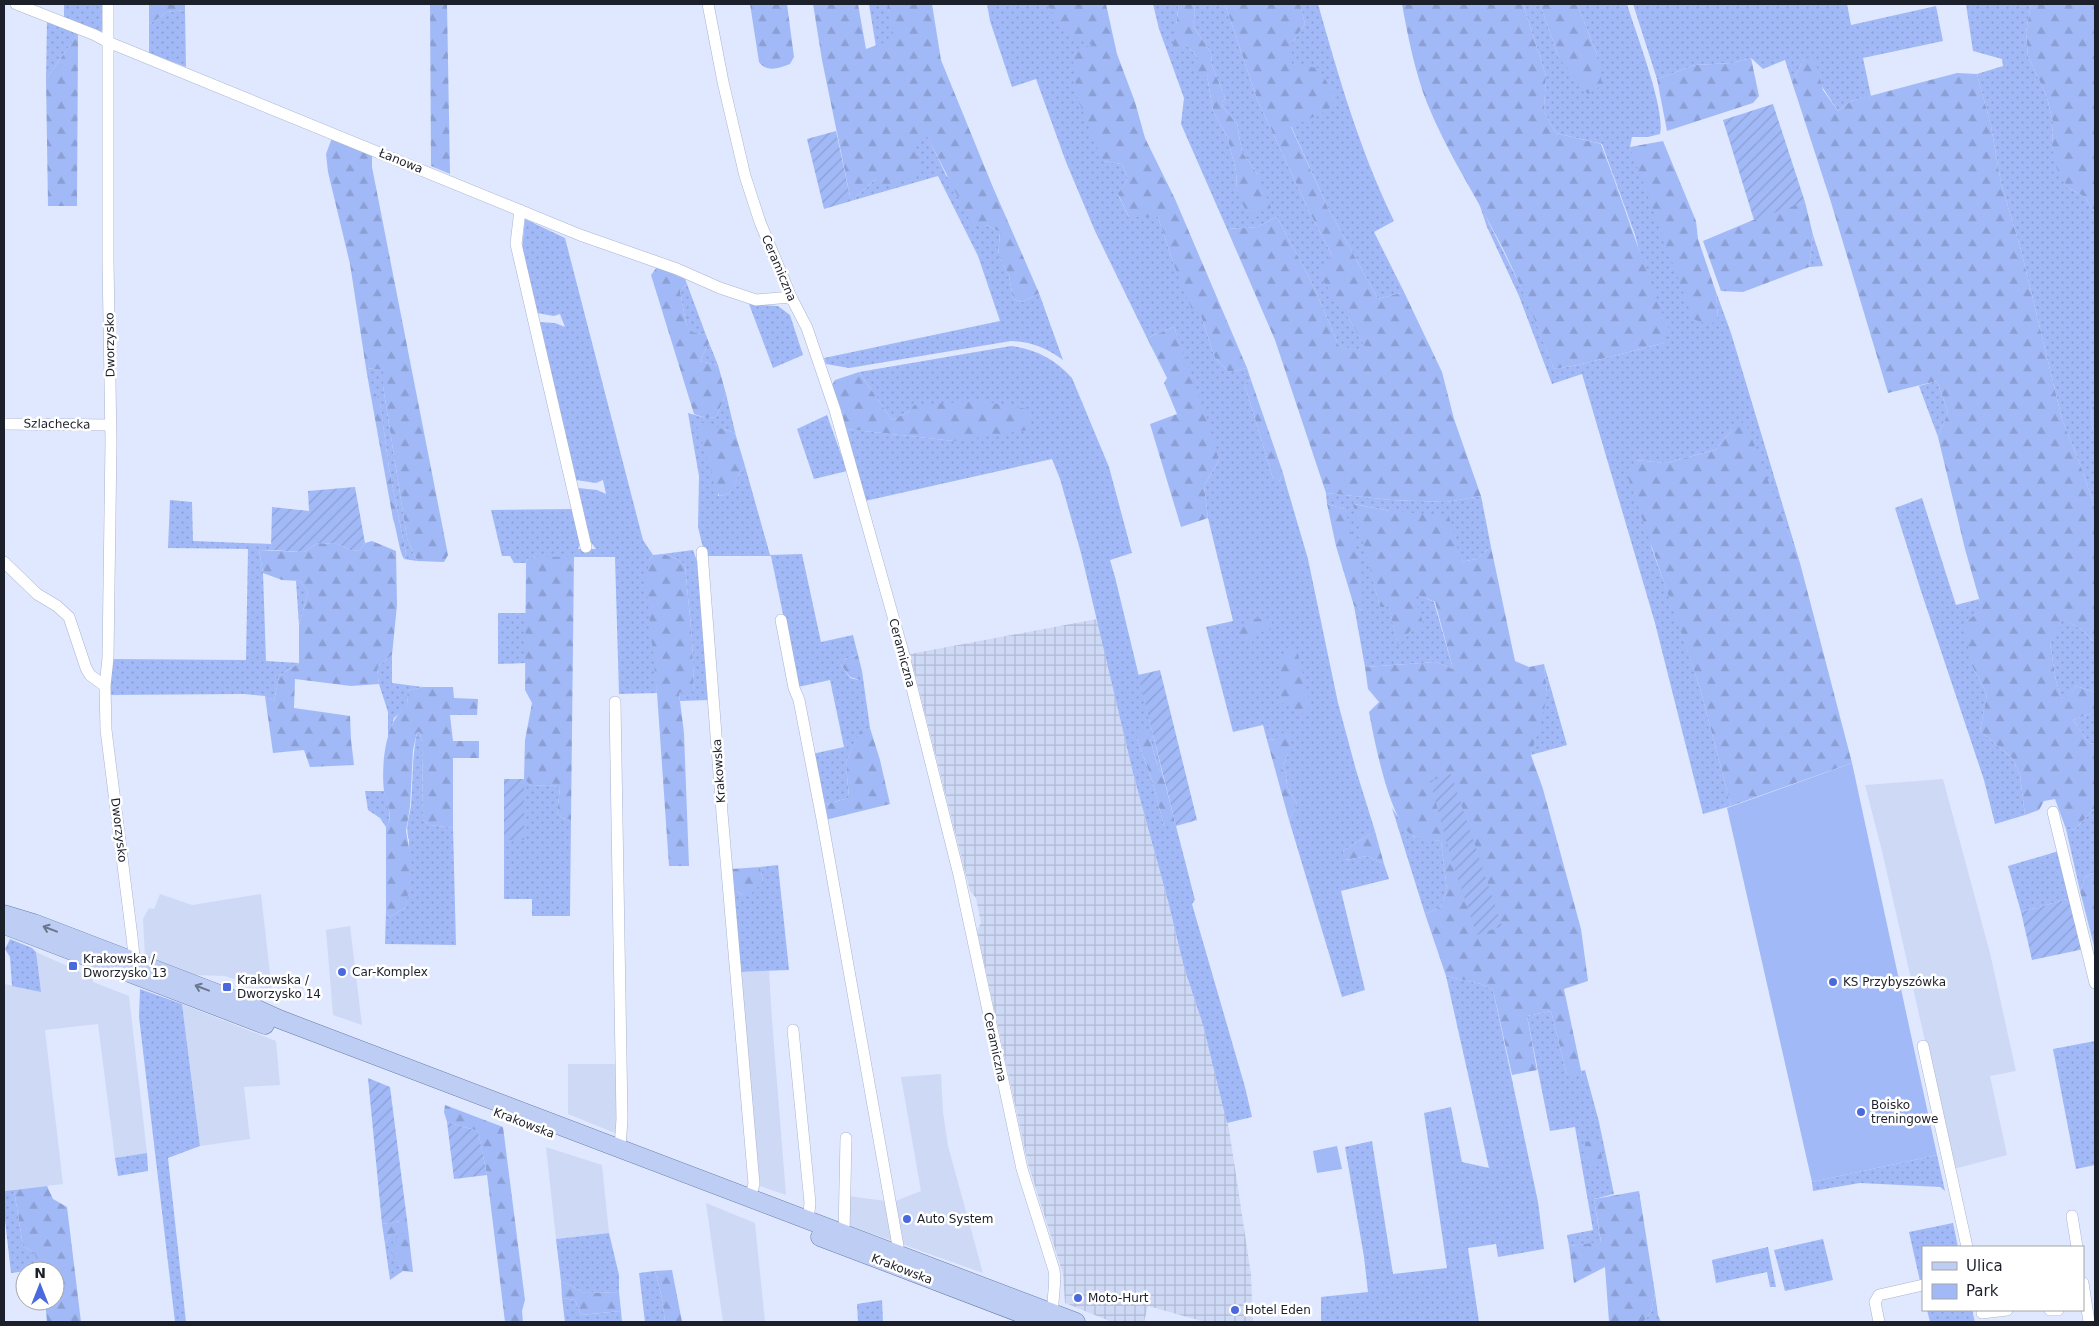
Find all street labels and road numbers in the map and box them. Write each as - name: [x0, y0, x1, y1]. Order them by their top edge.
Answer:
- street label: Łanowa: [376, 145, 425, 176]
- street label: Ceramiczna: [759, 233, 799, 303]
- street label: Dworzysko: [102, 312, 118, 378]
- street label: Szlachecka: [23, 416, 91, 432]
- street label: Ceramiczna: [886, 617, 918, 689]
- street label: Krakowska: [710, 738, 728, 804]
- street label: Dworzysko: [108, 797, 130, 863]
- street label: Ceramiczna: [981, 1011, 1009, 1083]
- street label: Krakowska: [492, 1105, 556, 1141]
- street label: Krakowska: [870, 1251, 934, 1287]

